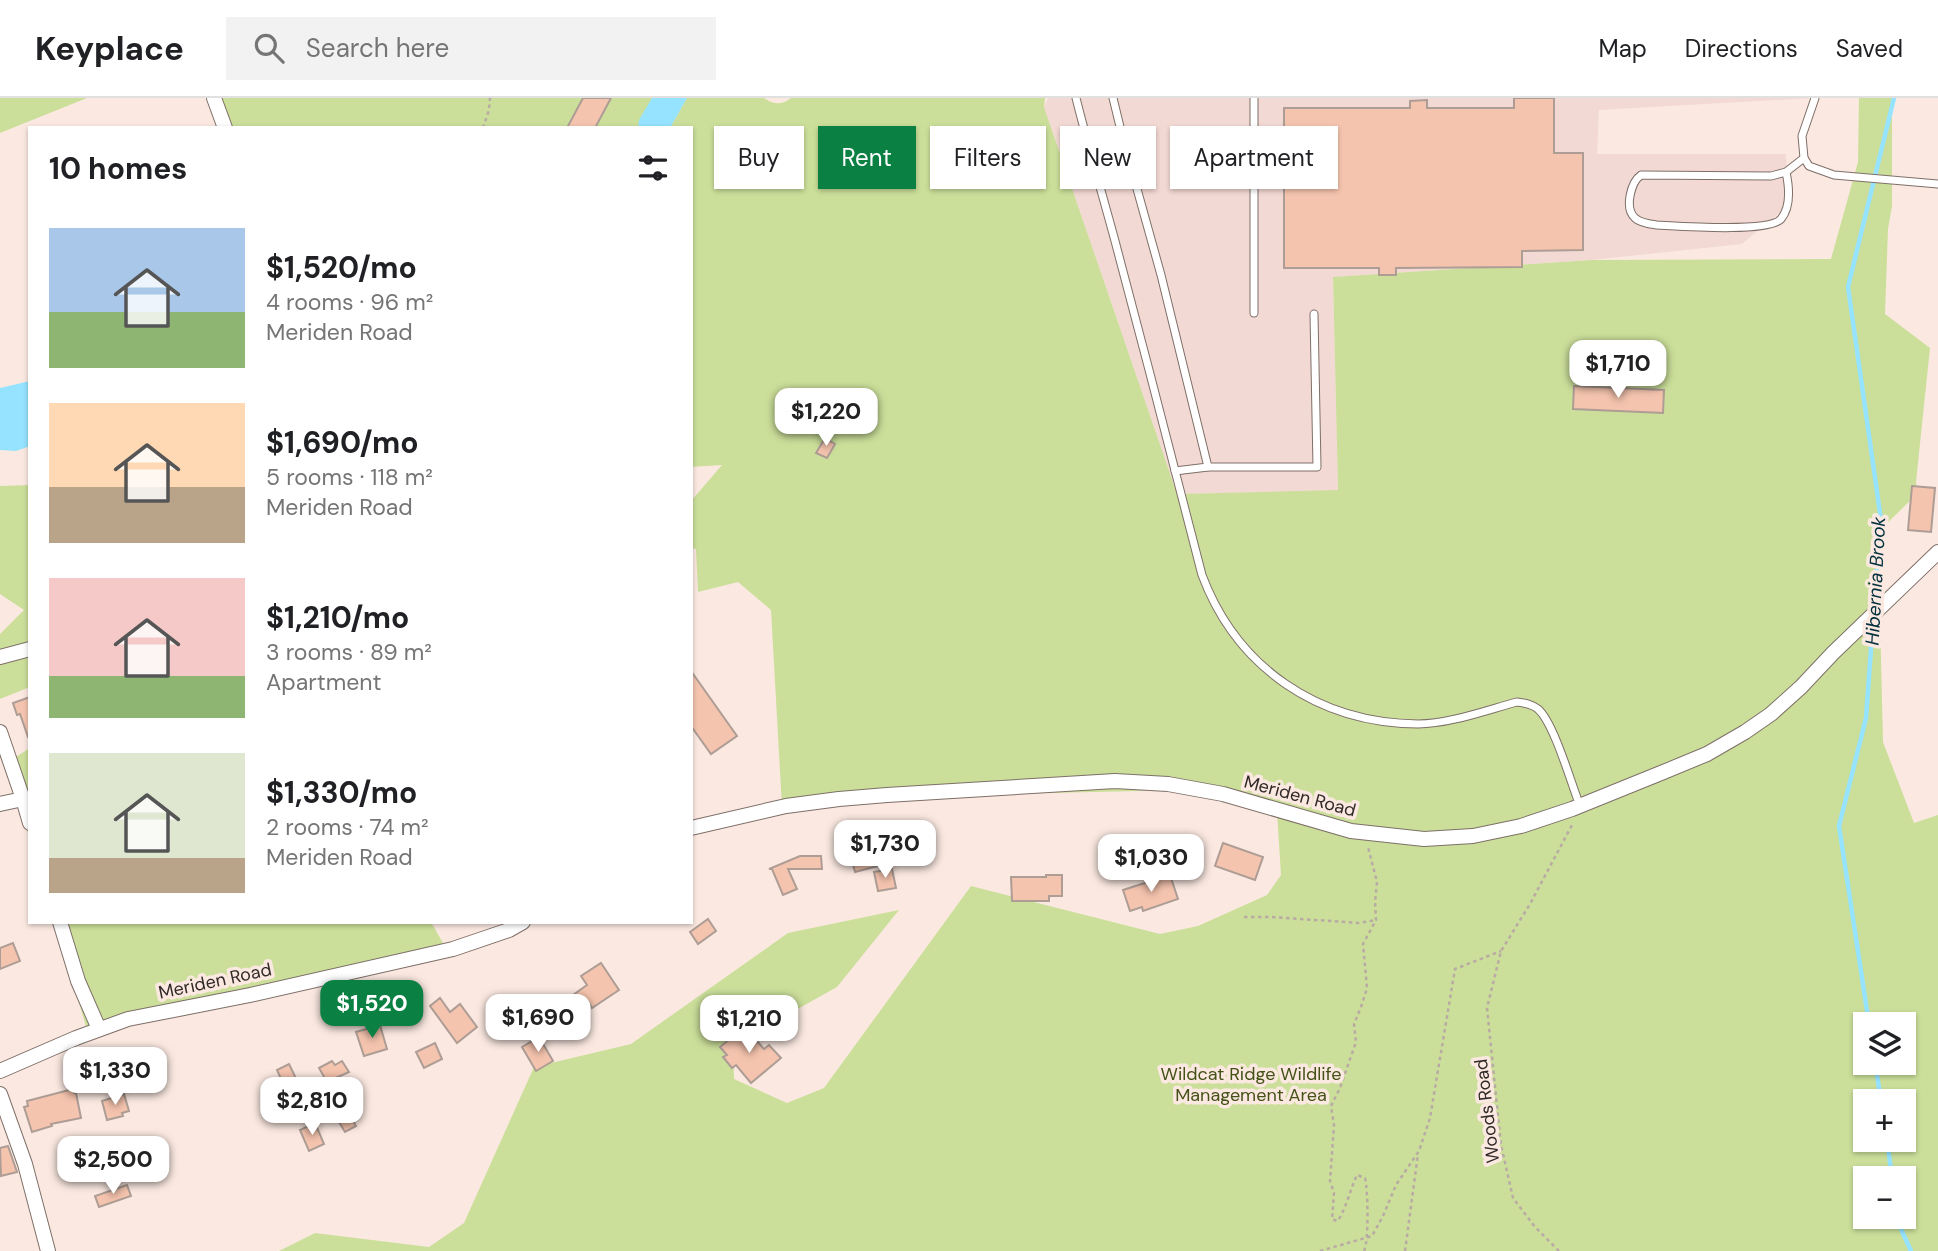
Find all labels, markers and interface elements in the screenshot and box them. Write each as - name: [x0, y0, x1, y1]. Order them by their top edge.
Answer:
- search box: [226, 17, 716, 80]
- text: Keyplace: [35, 27, 184, 70]
- icon: search: [250, 29, 288, 67]
- text: Search here: [306, 31, 449, 65]
- text: Map: [1599, 33, 1647, 64]
- text: Directions: [1685, 33, 1798, 64]
- text: Saved: [1836, 33, 1903, 64]
- chip: Buy: [714, 126, 804, 189]
- chip: Rent: [818, 126, 916, 189]
- chip: Filters: [930, 126, 1046, 189]
- chip: New: [1060, 126, 1156, 189]
- chip: Apartment: [1170, 126, 1338, 189]
- text: 10 homes: [49, 149, 187, 188]
- icon: filters: [634, 149, 672, 187]
- text: $1,520/mo: [266, 248, 417, 287]
- icon: home: [105, 256, 189, 340]
- text: 4 rooms · 96 m²: [266, 287, 433, 317]
- text: Meriden Road: [266, 317, 413, 347]
- pin: $1,710: [1561, 341, 1675, 400]
- text: $1,710: [1585, 348, 1651, 378]
- pin: $1,220: [769, 388, 883, 448]
- text: $1,220: [791, 396, 861, 426]
- text: $1,690/mo: [266, 423, 419, 462]
- icon: home: [105, 431, 189, 515]
- text: 5 rooms · 118 m²: [266, 462, 433, 492]
- text: Meriden Road: [266, 492, 413, 522]
- water label: Hibernia Brook: [1860, 516, 1891, 646]
- text: $1,210/mo: [266, 598, 409, 637]
- icon: home: [105, 606, 189, 690]
- text: 3 rooms · 89 m²: [266, 637, 432, 667]
- text: Apartment: [266, 667, 381, 697]
- street label: Meriden Road: [1241, 770, 1359, 822]
- text: $1,330/mo: [266, 773, 417, 812]
- icon: home: [105, 781, 189, 865]
- text: 2 rooms · 74 m²: [266, 812, 429, 842]
- pin: $1,730: [828, 820, 942, 880]
- text: $1,730: [850, 828, 920, 858]
- pin: $1,030: [1094, 834, 1208, 894]
- text: Meriden Road: [266, 842, 413, 872]
- text: $1,030: [1114, 842, 1188, 872]
- street label: Meriden Road: [156, 957, 274, 1005]
- pin: $1,520: [315, 981, 429, 1040]
- text: $1,520: [336, 988, 408, 1018]
- pin: $1,690: [481, 995, 595, 1054]
- pin: $1,210: [692, 996, 806, 1055]
- text: $1,690: [502, 1002, 574, 1032]
- text: $1,210: [716, 1003, 782, 1033]
- map controls: [1853, 1012, 1916, 1229]
- button: layers: [1853, 1012, 1916, 1075]
- pin: $1,330: [58, 1048, 172, 1107]
- text: $1,330: [79, 1055, 151, 1085]
- street label: Woods Road: [1469, 1057, 1505, 1165]
- park label: Wildcat Ridge Wildlife Management Area: [1160, 1062, 1342, 1107]
- pin: $2,810: [255, 1077, 369, 1137]
- text: $2,810: [276, 1085, 348, 1115]
- button: +: [1853, 1089, 1916, 1152]
- pin: $2,500: [56, 1136, 170, 1196]
- text: $2,500: [73, 1144, 153, 1174]
- button: −: [1853, 1166, 1916, 1229]

